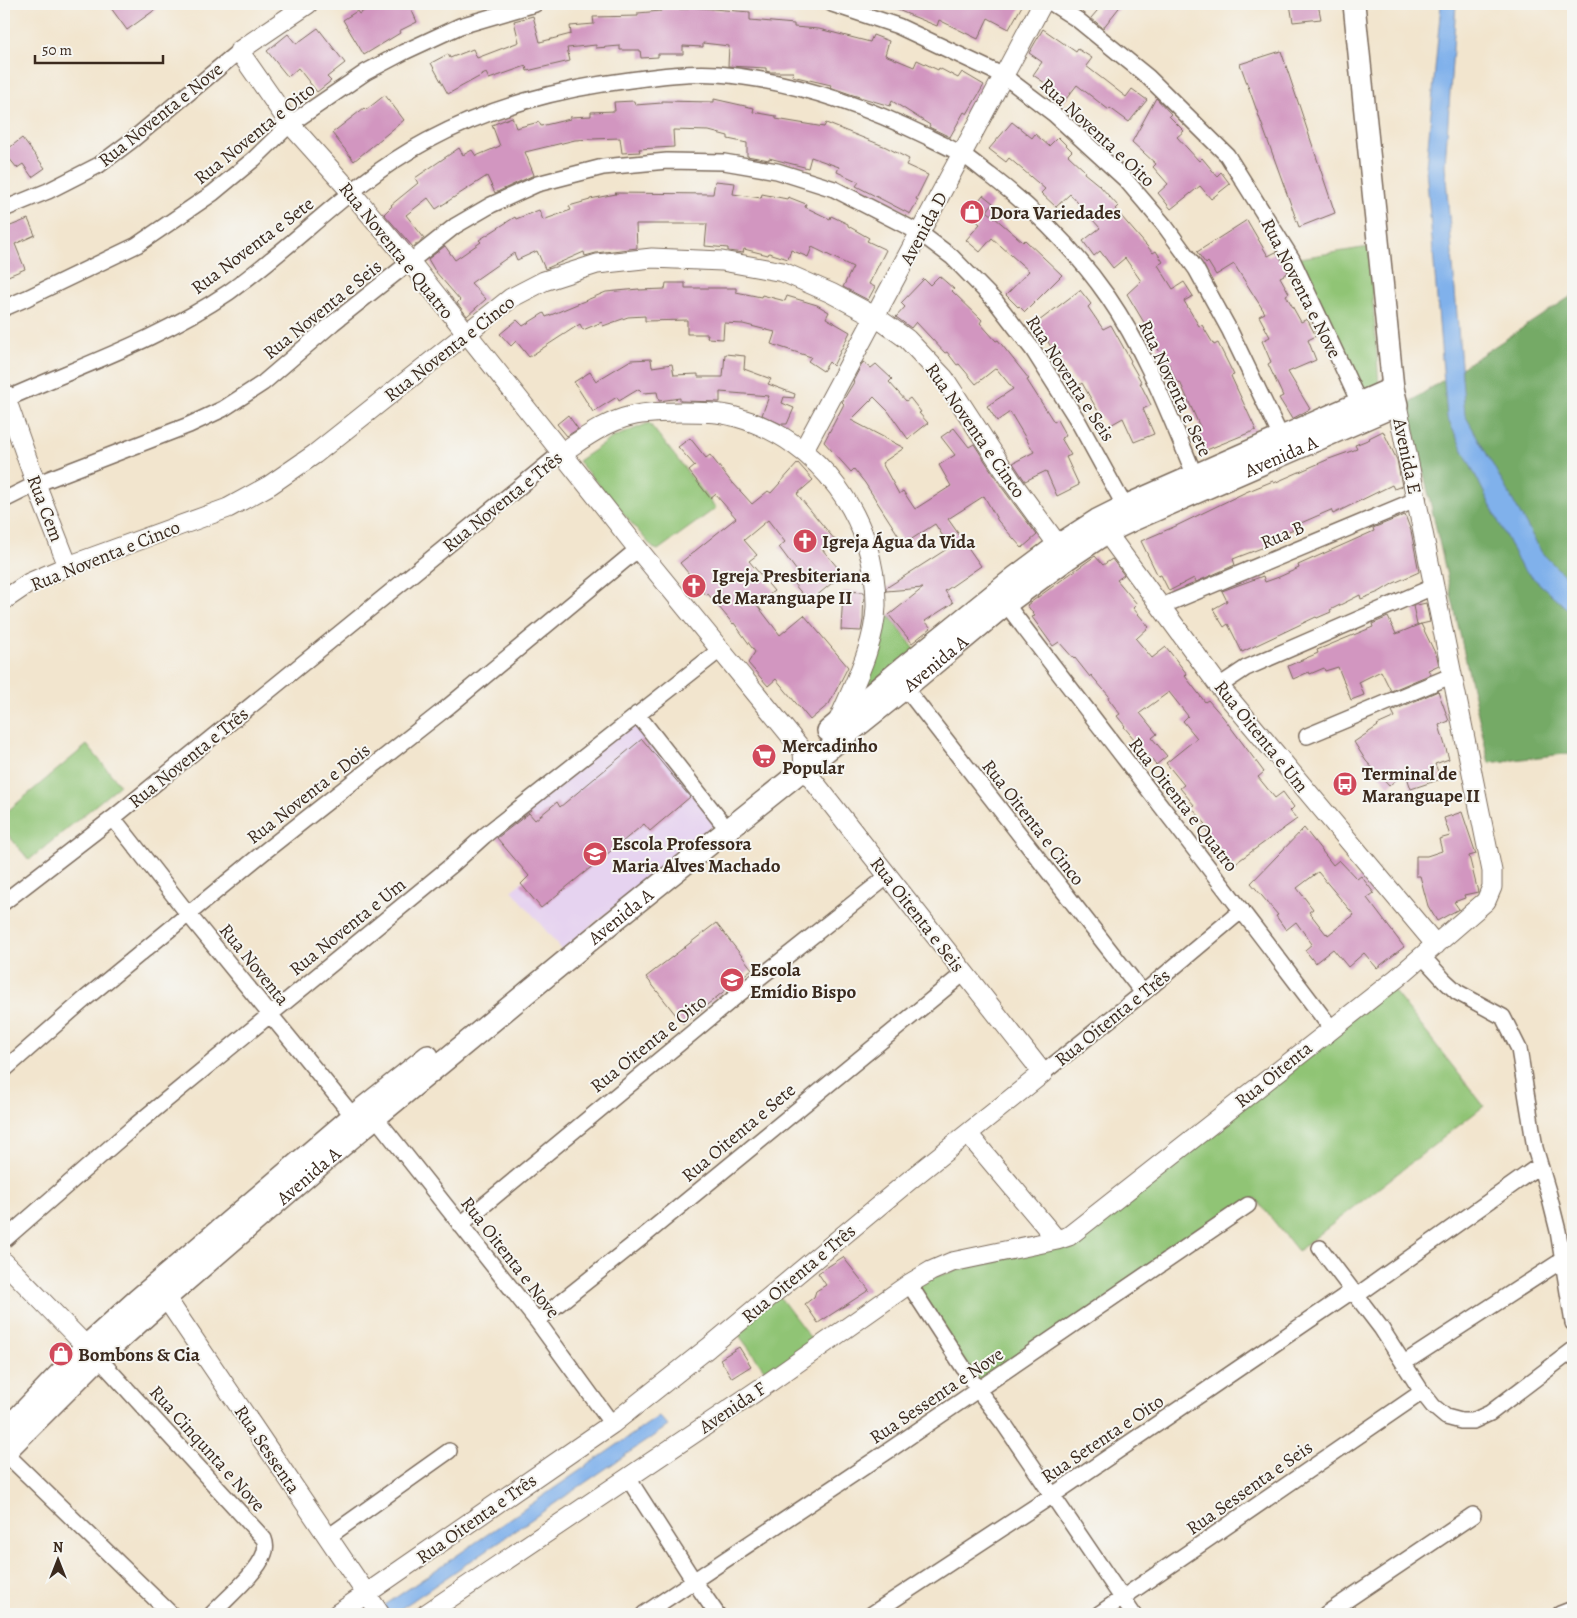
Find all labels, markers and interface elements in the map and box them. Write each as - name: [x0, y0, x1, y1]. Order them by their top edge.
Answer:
- scale bar: [35, 32, 162, 64]
- text: 50 m: [42, 40, 72, 60]
- street label: Rua Noventa e Nove: [93, 56, 229, 173]
- street label: Rua Noventa e Oito: [1034, 72, 1161, 193]
- street label: Rua Noventa e Oito: [189, 77, 321, 191]
- street label: Rua Noventa e Quatro: [333, 176, 460, 325]
- street label: Avenida D: [893, 187, 954, 270]
- street label: Rua Noventa e Sete: [186, 191, 319, 301]
- shop icon: Dora Variedades: [959, 199, 985, 225]
- place label: Dora Variedades: [990, 200, 1121, 226]
- street label: Rua Noventa e Nove: [1255, 214, 1348, 363]
- street label: Rua Noventa e Seis: [258, 254, 387, 366]
- street label: Rua Noventa e Cinco: [379, 290, 520, 408]
- street label: Rua Noventa e Seis: [1020, 310, 1121, 447]
- street label: Rua Noventa e Sete: [1132, 316, 1218, 461]
- street label: Rua Noventa e Cinco: [919, 358, 1031, 503]
- street label: Avenida E: [1386, 415, 1428, 497]
- street label: Avenida A: [1240, 429, 1323, 484]
- street label: Rua Noventa e Três: [437, 445, 568, 558]
- street label: Rua Cem: [20, 471, 70, 546]
- street label: Rua Noventa e Cinco: [27, 514, 184, 598]
- street label: Rua B: [1256, 514, 1308, 556]
- church icon: Igreja Água da Vida: [792, 528, 818, 554]
- place label: Igreja Água da Vida: [822, 529, 976, 555]
- place label: Igreja Presbiteriana de Maranguape II: [712, 563, 871, 611]
- church icon: Igreja Presbiteriana de Maranguape II: [681, 573, 707, 599]
- street label: Avenida A: [897, 628, 975, 699]
- street label: Rua Oitenta e Um: [1208, 675, 1315, 798]
- street label: Rua Noventa e Três: [123, 701, 254, 814]
- street label: Rua Oitenta e Quatro: [1122, 732, 1244, 877]
- place label: Mercadinho Popular: [782, 733, 878, 781]
- street label: Rua Noventa e Dois: [241, 737, 376, 850]
- supermarket icon: Mercadinho Popular: [751, 743, 777, 769]
- street label: Rua Oitenta e Cinco: [976, 754, 1091, 891]
- place label: Terminal de Maranguape II: [1362, 761, 1480, 809]
- bus stop icon: Terminal de Maranguape II: [1332, 771, 1358, 797]
- place label: Escola Professora Maria Alves Machado: [612, 831, 781, 879]
- school or university icon: Escola Professora Maria Alves Machado: [582, 841, 608, 867]
- street label: Rua Oitenta e Seis: [864, 851, 971, 978]
- street label: Rua Noventa e Um: [284, 872, 412, 982]
- street label: Avenida A: [582, 882, 660, 952]
- street label: Rua Noventa: [213, 918, 295, 1011]
- place label: Escola Emídio Bispo: [750, 957, 857, 1005]
- street label: Rua Oitenta e Três: [1049, 963, 1176, 1073]
- school or university icon: Escola Emídio Bispo: [719, 967, 745, 993]
- street label: Rua Oitenta e Oito: [585, 989, 712, 1099]
- street label: Rua Oitenta: [1229, 1035, 1318, 1114]
- street label: Rua Oitenta e Sete: [676, 1077, 801, 1188]
- street label: Avenida A: [270, 1140, 347, 1212]
- street label: Rua Oitenta e Nove: [454, 1191, 566, 1324]
- street label: Rua Oitenta e Três: [736, 1218, 861, 1329]
- shop icon: Bombons & Cia: [48, 1341, 74, 1367]
- street label: Rua Sessenta e Nove: [864, 1341, 1009, 1450]
- place label: Bombons & Cia: [78, 1342, 201, 1368]
- street label: Avenida F: [693, 1376, 771, 1440]
- street label: Rua Cinqunta e Nove: [143, 1380, 271, 1518]
- street label: Rua Setenta e Oito: [1036, 1388, 1169, 1490]
- street label: Rua Sessenta: [228, 1400, 306, 1499]
- street label: Rua Sessenta e Seis: [1181, 1435, 1318, 1541]
- street label: Rua Oitenta e Três: [411, 1467, 542, 1570]
- north arrow: [32, 1536, 82, 1586]
- text: N: [53, 1538, 63, 1557]

